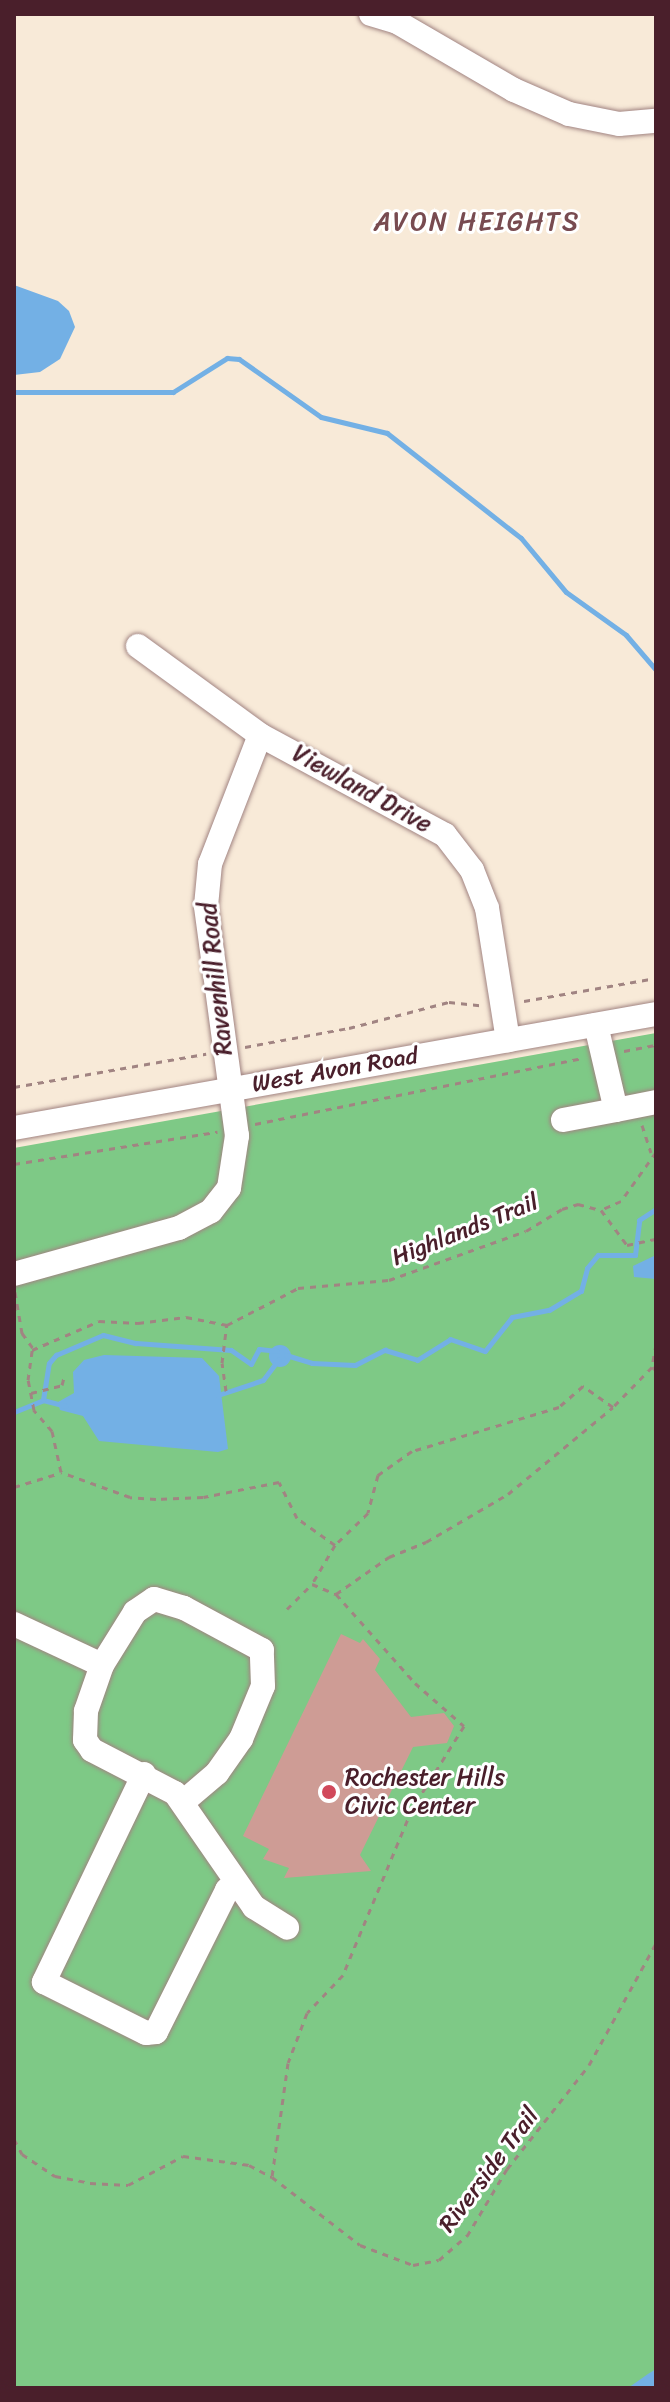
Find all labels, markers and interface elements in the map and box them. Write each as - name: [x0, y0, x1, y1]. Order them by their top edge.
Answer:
- district label: AVON HEIGHTS: [375, 206, 579, 238]
- street label: Viewland Drive: [287, 739, 437, 839]
- street label: Ravenhill Road: [194, 901, 238, 1057]
- street label: West Avon Road: [250, 1041, 420, 1099]
- street label: Highlands Trail: [388, 1188, 542, 1272]
- place label: Rochester Hills Civic Center: [345, 1764, 504, 1820]
- marker: Rochester Hills Civic Center: [320, 1783, 338, 1801]
- street label: Riverside Trail: [433, 2102, 545, 2238]

